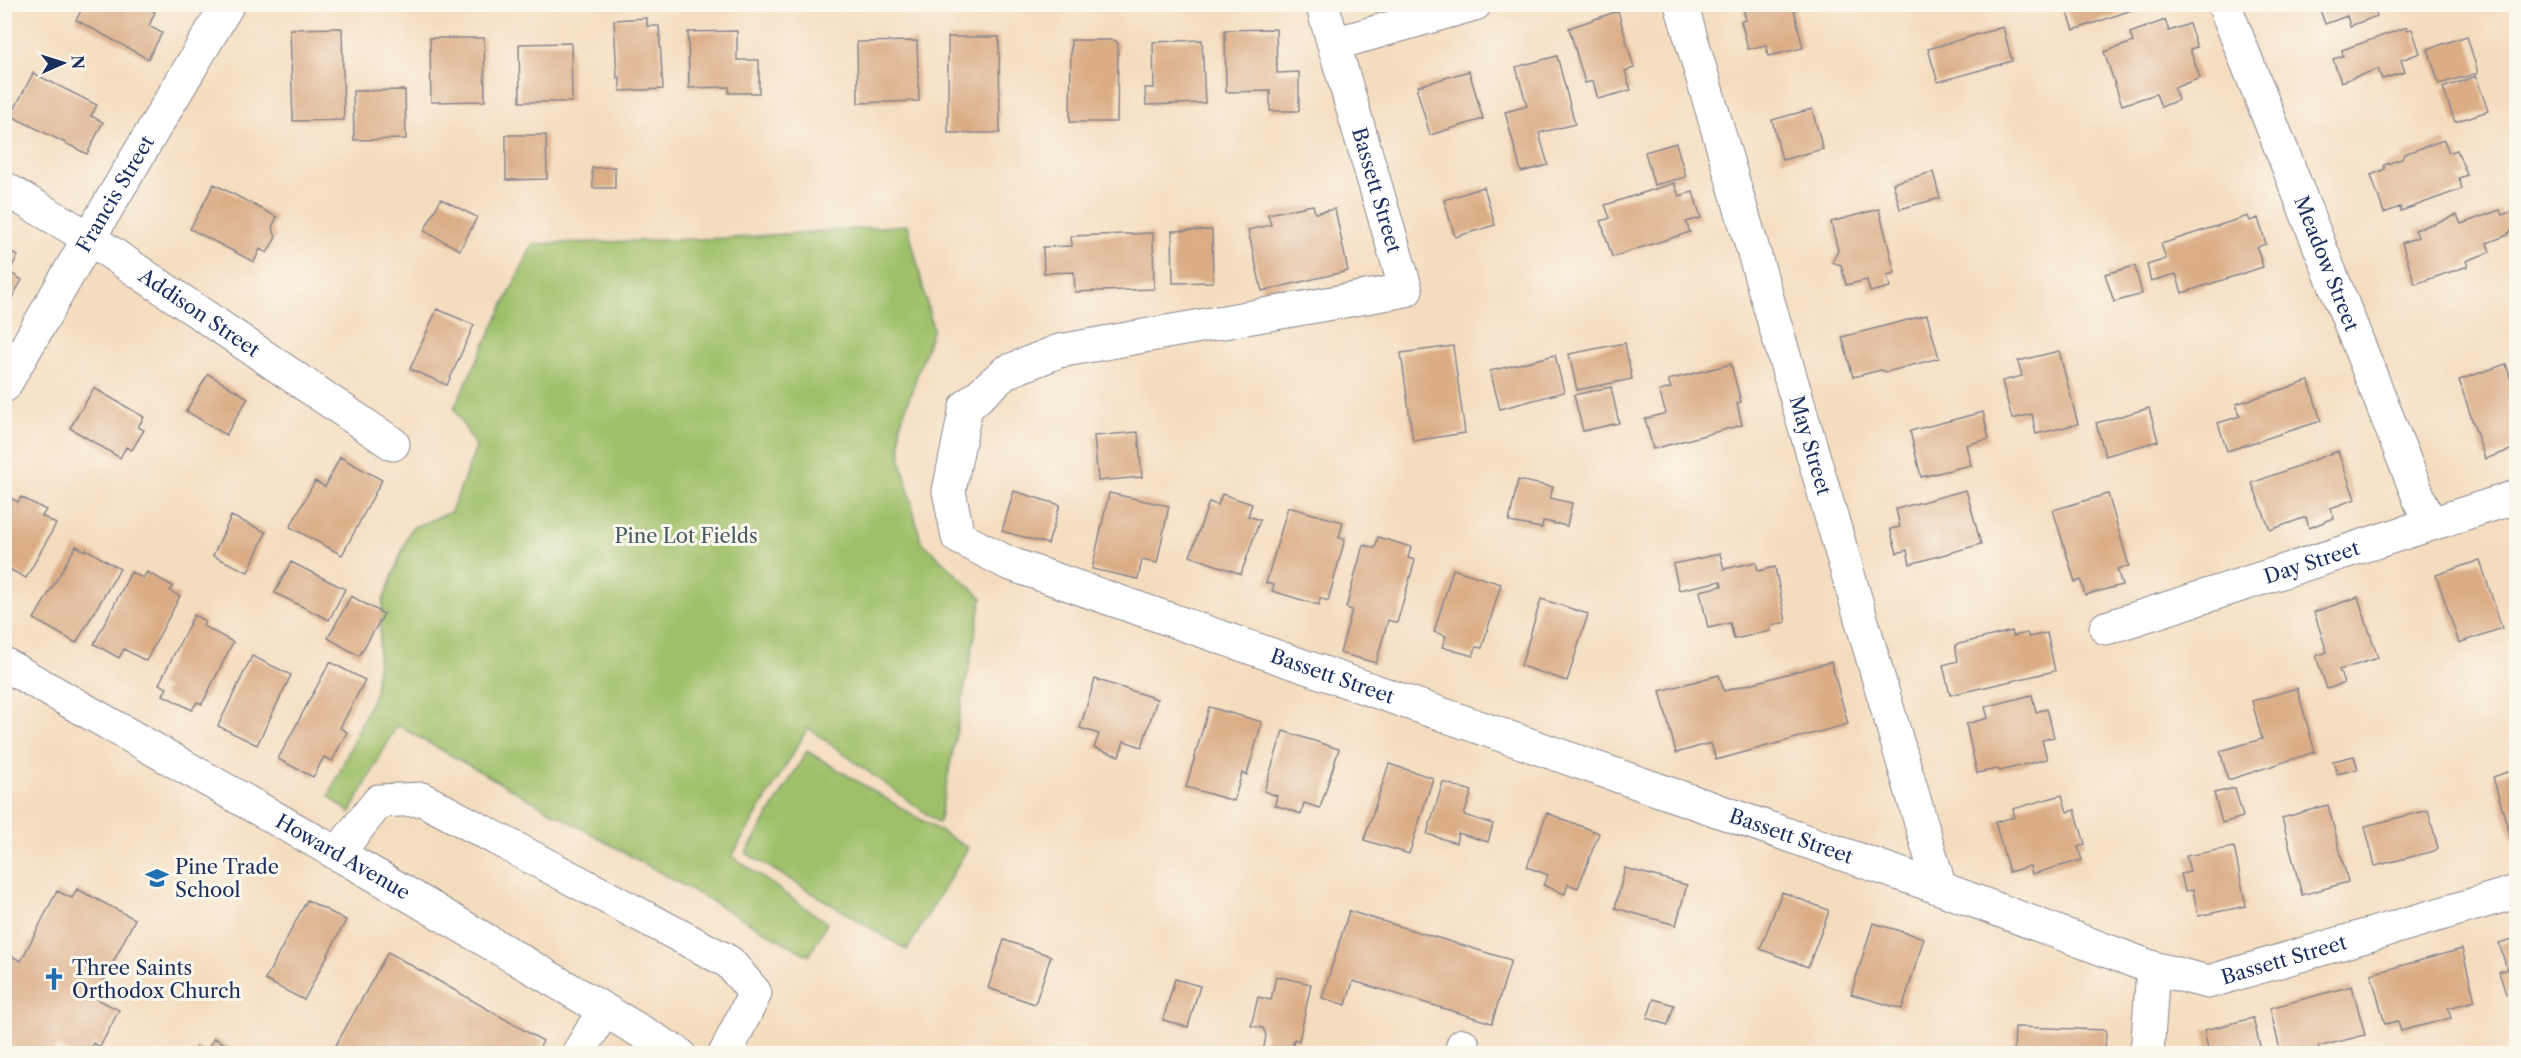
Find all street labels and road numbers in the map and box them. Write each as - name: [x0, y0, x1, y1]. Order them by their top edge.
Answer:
- street label: Bassett Street: [1347, 125, 1406, 256]
- street label: Francis Street: [71, 131, 159, 257]
- street label: Meadow Street: [2289, 192, 2364, 335]
- street label: Addison Street: [134, 263, 264, 362]
- street label: May Street: [1784, 393, 1836, 498]
- street label: Day Street: [2261, 536, 2362, 589]
- street label: Bassett Street: [1267, 643, 1397, 709]
- street label: Bassett Street: [1726, 803, 1856, 869]
- street label: Howard Avenue: [271, 809, 414, 905]
- street label: Bassett Street: [2219, 930, 2349, 989]

